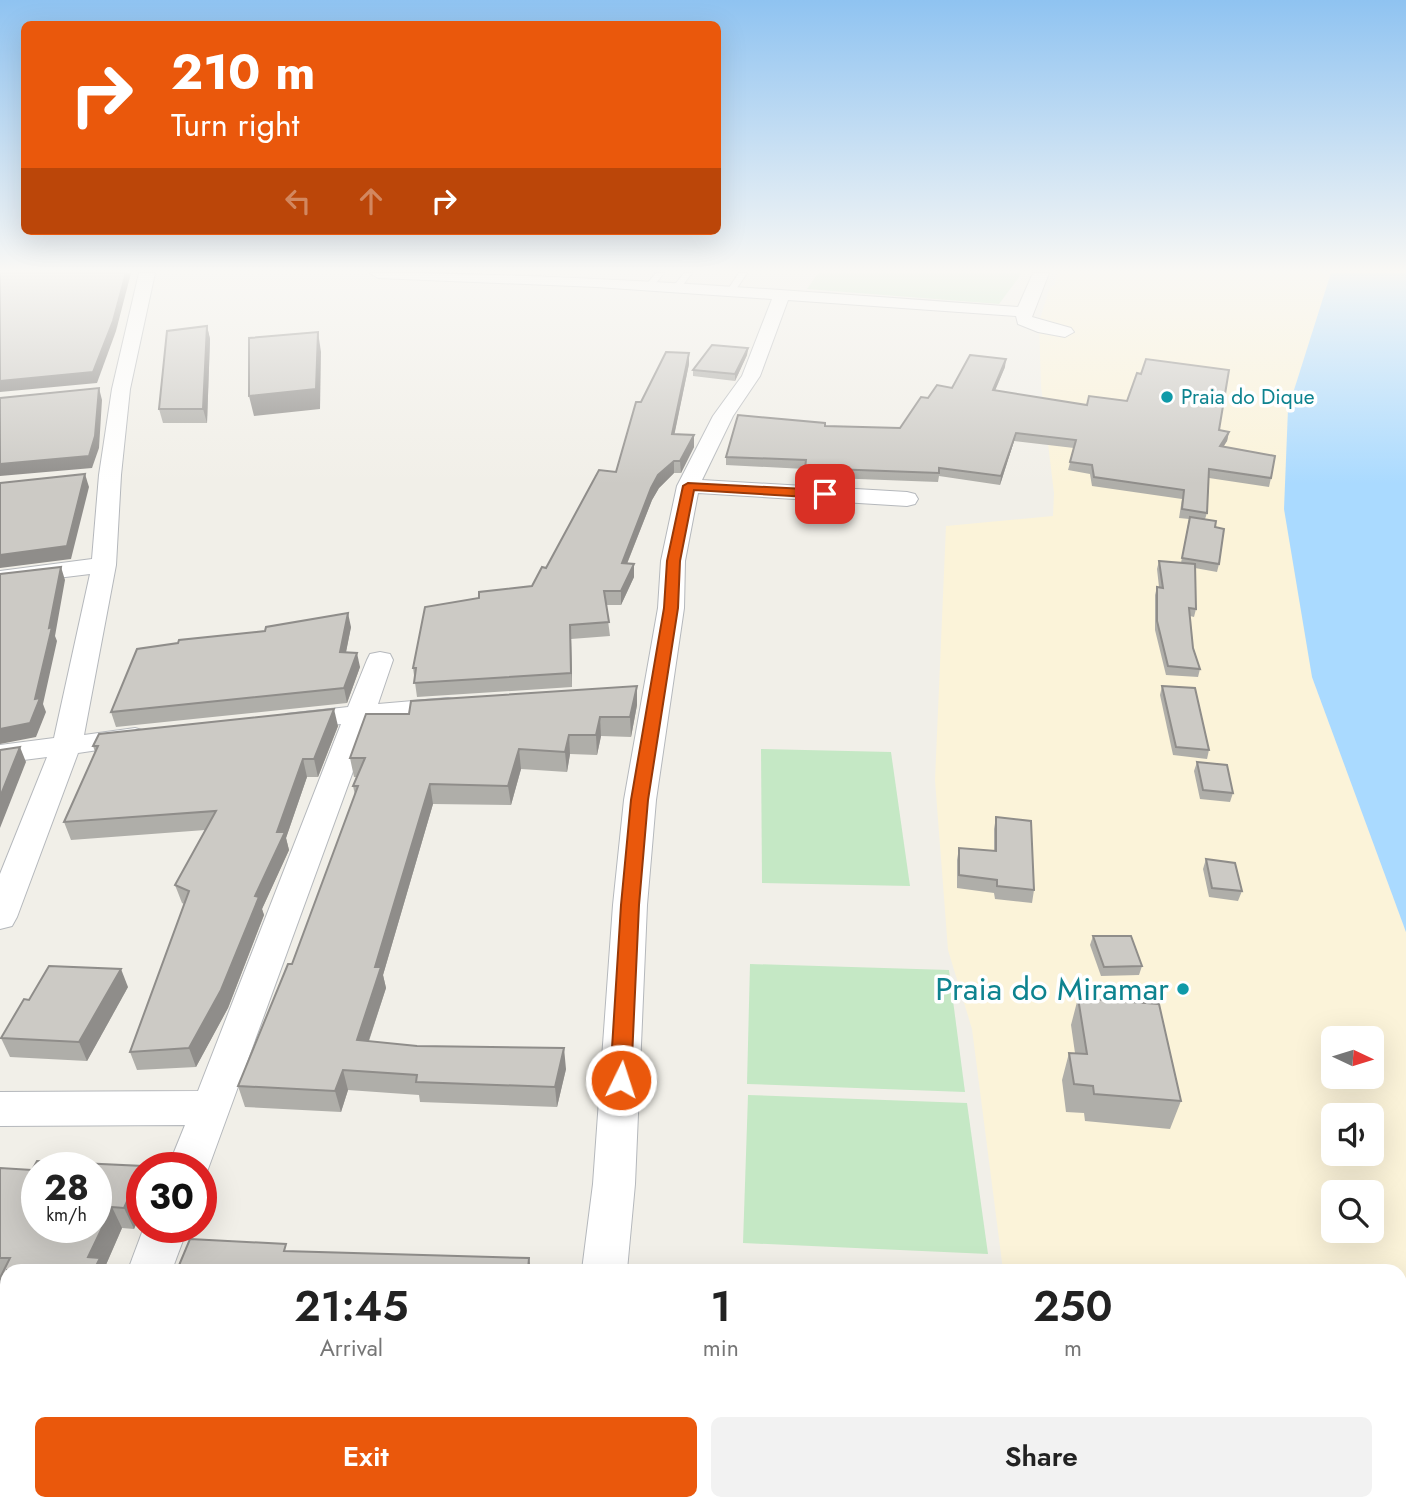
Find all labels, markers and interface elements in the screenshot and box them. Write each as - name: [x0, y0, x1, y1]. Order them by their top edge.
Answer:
- text: 210 m: [171, 37, 315, 107]
- icon: right: [56, 49, 147, 140]
- text: Turn right: [171, 102, 300, 148]
- icon: left: [279, 182, 317, 220]
- icon: ahead: [352, 182, 390, 220]
- icon: right: [425, 182, 463, 220]
- place label: Praia do Dique: [1181, 382, 1315, 412]
- marker: Praia do Dique: [1159, 389, 1175, 405]
- pin: [795, 464, 855, 524]
- icon: arrive: [806, 475, 844, 513]
- place label: Praia do Miramar: [935, 966, 1169, 1012]
- marker: Praia do Miramar: [1175, 981, 1191, 997]
- north arrow: [1321, 1026, 1384, 1088]
- map controls: [1321, 1026, 1384, 1243]
- position arrow: [584, 1043, 658, 1117]
- button: sound: [1321, 1103, 1384, 1166]
- speed limit sign: 30: [126, 1152, 217, 1243]
- text: 28: [44, 1163, 89, 1213]
- button: search: [1321, 1180, 1384, 1243]
- text: km/h: [46, 1202, 87, 1228]
- text: 21:45: [294, 1276, 408, 1337]
- text: 1: [711, 1276, 731, 1337]
- text: 250: [1033, 1276, 1113, 1337]
- text: Arrival: [320, 1331, 383, 1365]
- text: min: [703, 1331, 739, 1365]
- text: m: [1064, 1331, 1082, 1365]
- button: Exit: [35, 1417, 697, 1497]
- button: Share: [711, 1417, 1372, 1497]

